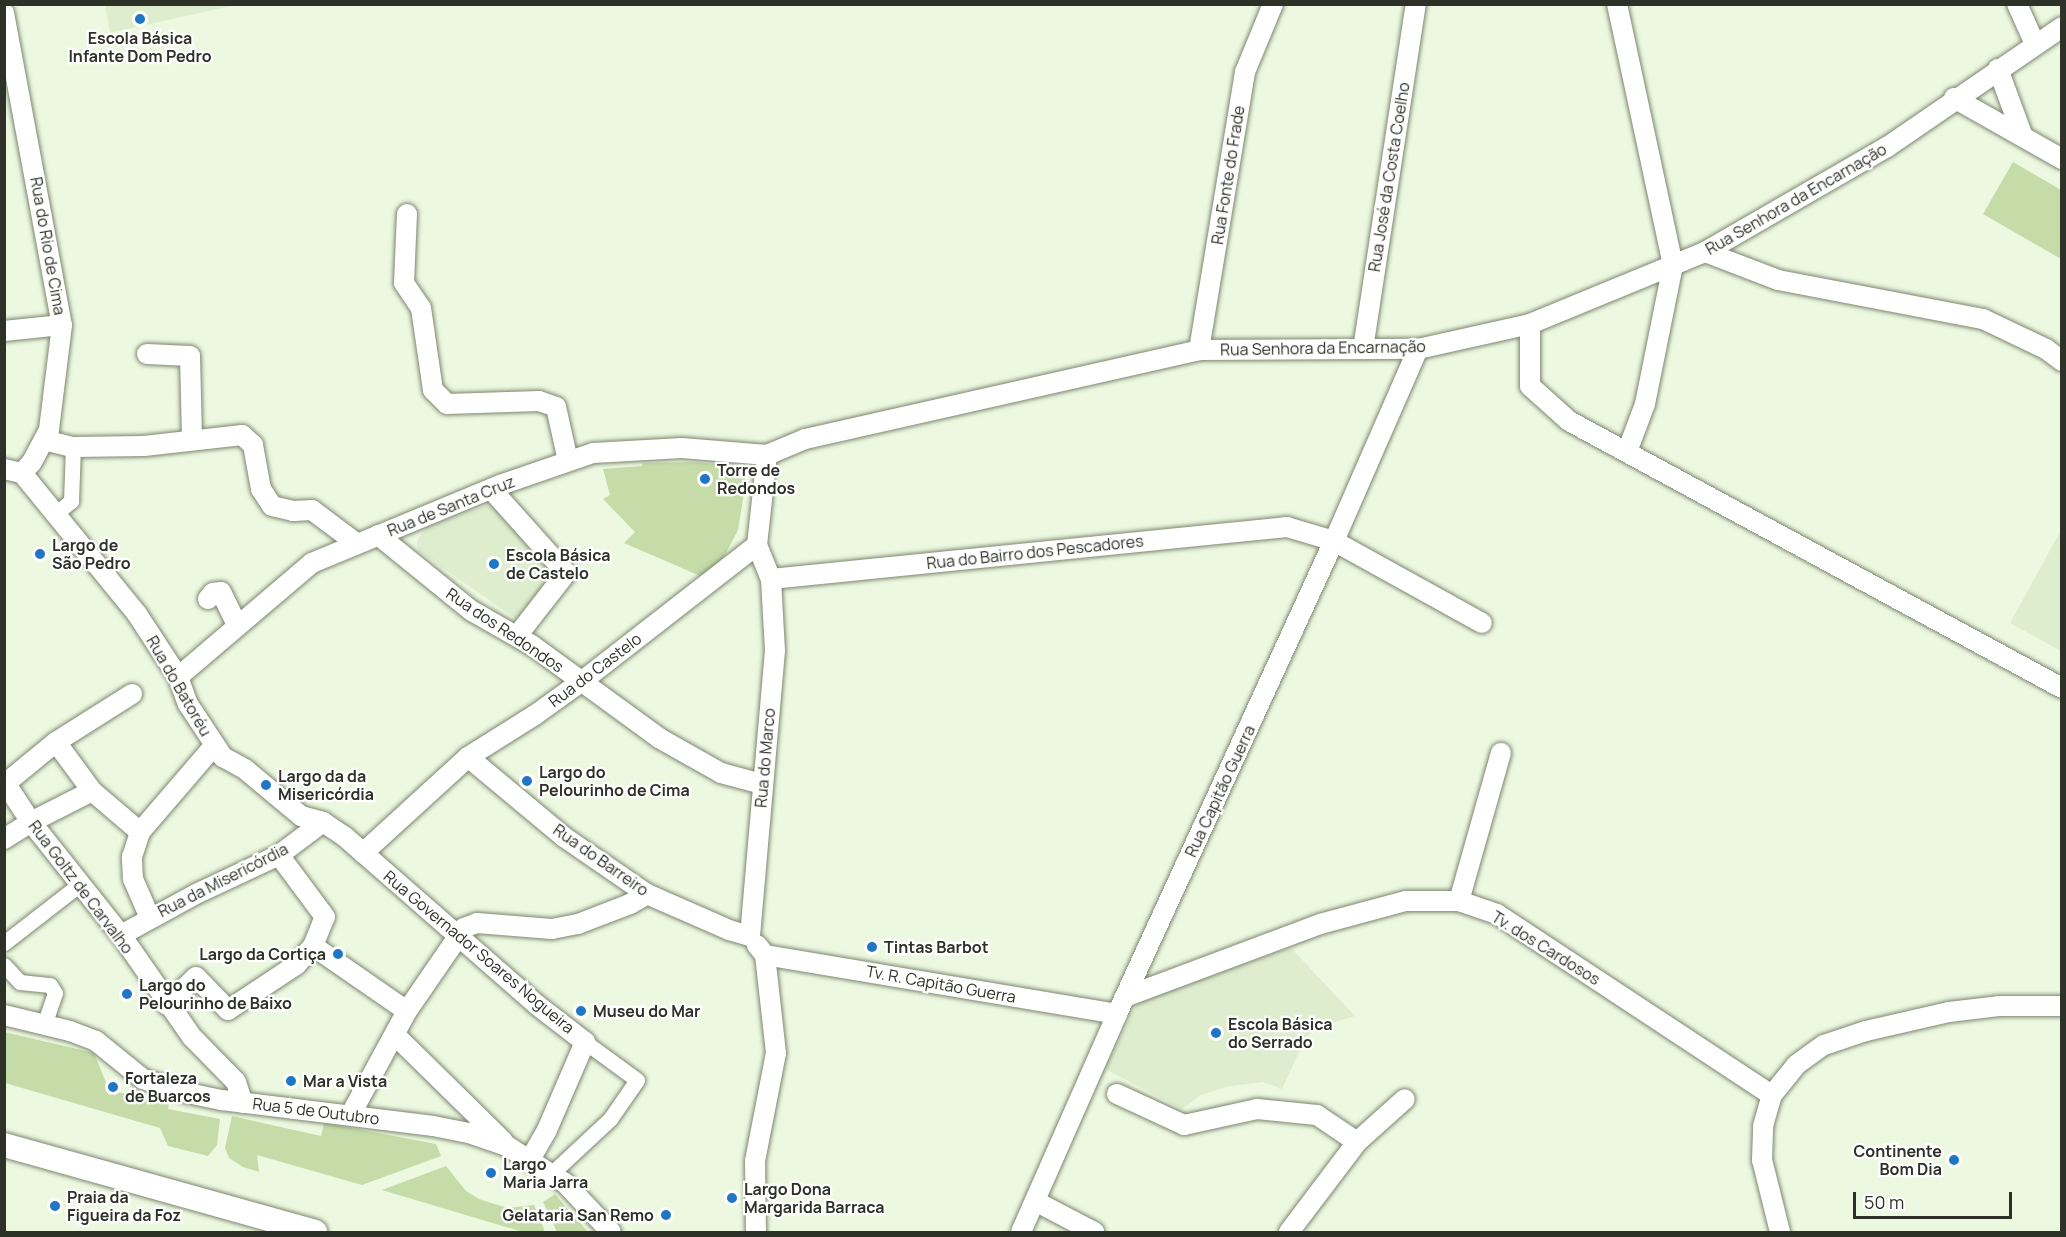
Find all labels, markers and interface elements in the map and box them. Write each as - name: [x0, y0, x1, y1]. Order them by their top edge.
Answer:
- marker: Escola Básica Infante Dom Pedro: [133, 12, 147, 26]
- place label: Escola Básica Infante Dom Pedro: [68, 28, 212, 66]
- street label: Rua José da Costa Coelho: [1365, 81, 1413, 273]
- street label: Rua Fonte do Frade: [1208, 104, 1248, 246]
- street label: Rua Senhora da Encarnação: [1702, 139, 1890, 259]
- street label: Rua do Rio de Cima: [26, 175, 70, 317]
- street label: Rua Senhora da Encarnação: [1220, 337, 1426, 359]
- place label: Torre de Redondos: [717, 460, 795, 498]
- street label: Rua de Santa Cruz: [385, 472, 517, 540]
- marker: Torre de Redondos: [698, 472, 712, 486]
- street label: Rua do Bairro dos Pescadores: [926, 531, 1144, 573]
- place label: Largo de São Pedro: [52, 535, 131, 573]
- place label: Escola Básica de Castelo: [506, 545, 611, 583]
- marker: Largo de São Pedro: [33, 547, 47, 561]
- marker: Escola Básica de Castelo: [487, 557, 501, 571]
- street label: Rua dos Redondos: [443, 584, 567, 676]
- street label: Rua do Castelo: [545, 629, 645, 711]
- street label: Rua do Batoréu: [143, 632, 215, 740]
- street label: Rua do Marco: [751, 707, 779, 809]
- street label: Rua Capitão Guerra: [1181, 722, 1259, 860]
- place label: Largo do Pelourinho de Cima: [539, 762, 690, 800]
- place label: Largo da da Misericórdia: [278, 766, 374, 804]
- marker: Largo do Pelourinho de Cima: [520, 774, 534, 788]
- marker: Largo da da Misericórdia: [259, 778, 273, 792]
- street label: Rua Goltz de Carvalho: [25, 817, 137, 957]
- street label: Rua do Barreiro: [550, 820, 652, 900]
- street label: Rua da Misericórdia: [155, 839, 291, 921]
- street label: Rua Governador Soares Nogueira: [380, 867, 578, 1037]
- street label: Tv. dos Cardosos: [1488, 907, 1604, 989]
- place label: Tintas Barbot: [884, 937, 989, 957]
- marker: Tintas Barbot: [865, 940, 879, 954]
- place label: Largo da Cortiça: [199, 944, 326, 964]
- marker: Largo da Cortiça: [331, 947, 345, 961]
- street label: Tv. R. Capitão Guerra: [865, 961, 1017, 1007]
- place label: Largo do Pelourinho de Baixo: [139, 975, 292, 1013]
- marker: Largo do Pelourinho de Baixo: [120, 987, 134, 1001]
- place label: Museu do Mar: [593, 1001, 700, 1021]
- marker: Museu do Mar: [574, 1004, 588, 1018]
- place label: Escola Básica do Serrado: [1228, 1014, 1333, 1052]
- marker: Escola Básica do Serrado: [1209, 1026, 1223, 1040]
- place label: Fortaleza de Buarcos: [125, 1068, 211, 1106]
- place label: Mar a Vista: [303, 1071, 387, 1091]
- marker: Mar a Vista: [284, 1074, 298, 1088]
- marker: Fortaleza de Buarcos: [106, 1080, 120, 1094]
- street label: Rua 5 de Outubro: [251, 1094, 381, 1128]
- place label: Continente Bom Dia: [1853, 1141, 1942, 1179]
- marker: Continente Bom Dia: [1947, 1153, 1961, 1167]
- place label: Largo Maria Jarra: [503, 1154, 588, 1192]
- marker: Largo Maria Jarra: [484, 1166, 498, 1180]
- place label: Largo Dona Margarida Barraca: [744, 1179, 885, 1217]
- scale bar: [1856, 1180, 2015, 1218]
- place label: Praia da Figueira da Foz: [67, 1187, 181, 1225]
- text: 50 m: [1864, 1190, 1904, 1214]
- marker: Largo Dona Margarida Barraca: [725, 1191, 739, 1205]
- marker: Praia da Figueira da Foz: [48, 1199, 62, 1213]
- place label: Gelataria San Remo: [502, 1205, 654, 1225]
- marker: Gelataria San Remo: [659, 1208, 673, 1222]

